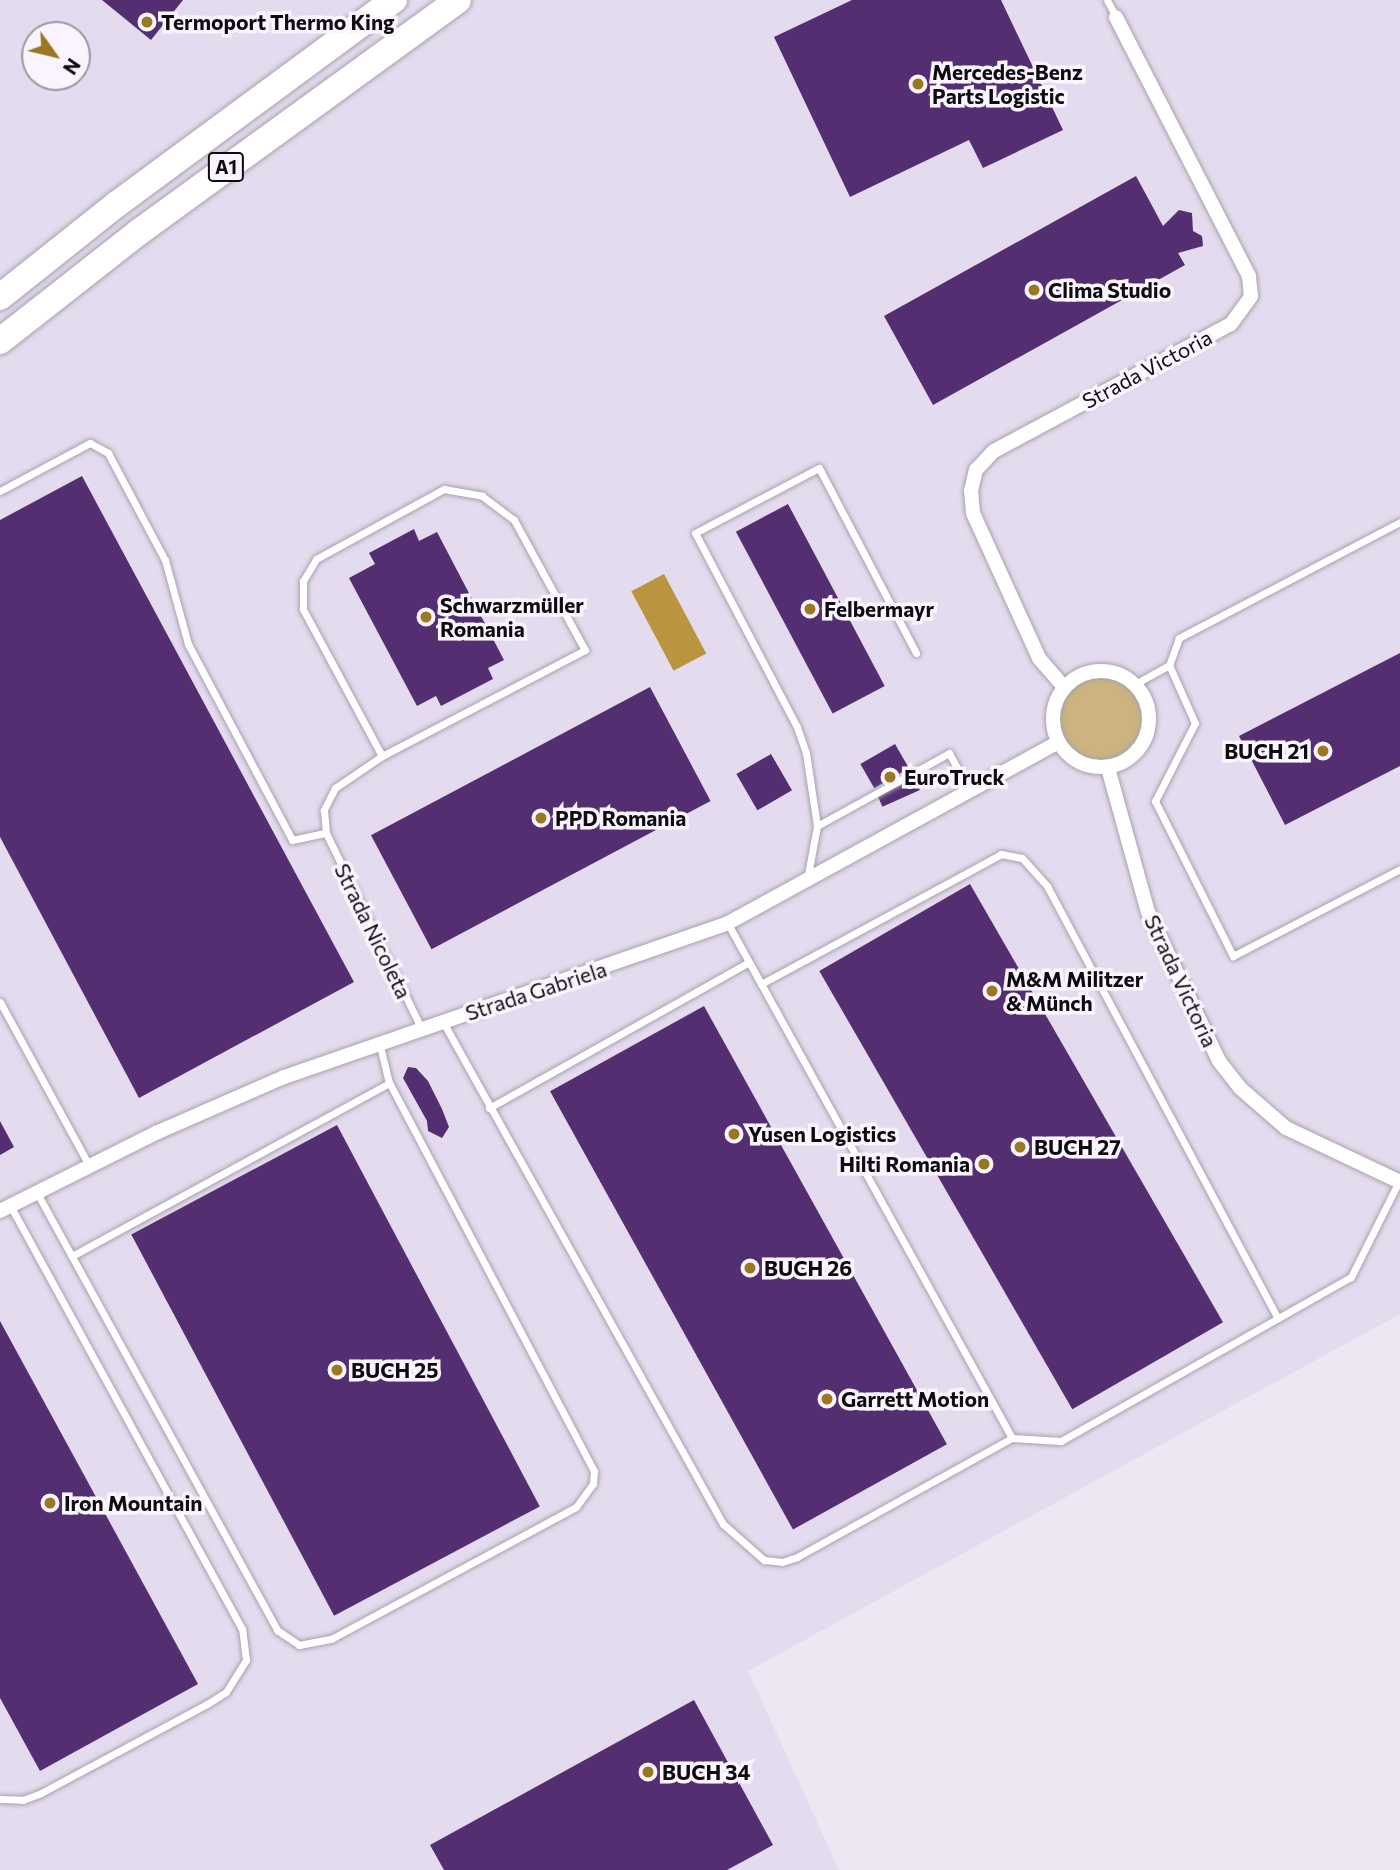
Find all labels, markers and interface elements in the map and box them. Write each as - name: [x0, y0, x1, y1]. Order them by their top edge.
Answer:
- place label: Termoport Thermo King: [161, 9, 395, 35]
- marker: Termoport Thermo King: [139, 14, 155, 30]
- north arrow: [21, 21, 91, 91]
- text: N: [59, 55, 86, 79]
- place label: Mercedes-Benz Parts Logistic: [932, 59, 1083, 109]
- marker: Mercedes-Benz Parts Logistic: [910, 76, 926, 92]
- road number: A1: [207, 152, 245, 182]
- place label: Clima Studio: [1048, 277, 1171, 303]
- marker: Clima Studio: [1026, 282, 1042, 298]
- street label: Strada Victoria: [1078, 324, 1216, 414]
- place label: Schwarzmüller Romania: [440, 592, 584, 642]
- place label: Felbermayr: [824, 596, 934, 622]
- marker: Felbermayr: [802, 601, 818, 617]
- marker: Schwarzmüller Romania: [418, 609, 434, 625]
- place label: BUCH 21: [1224, 738, 1309, 764]
- marker: BUCH 21: [1315, 743, 1331, 759]
- place label: EuroTruck: [904, 764, 1005, 790]
- marker: EuroTruck: [882, 769, 898, 785]
- place label: PPD Romania: [555, 805, 686, 831]
- marker: PPD Romania: [533, 810, 549, 826]
- street label: Strada Nicoleta: [329, 859, 417, 1003]
- street label: Strada Victoria: [1139, 911, 1223, 1051]
- street label: Strada Gabriela: [462, 956, 610, 1026]
- place label: M&M Militzer & Münch: [1006, 966, 1143, 1016]
- marker: M&M Militzer & Münch: [984, 983, 1000, 999]
- place label: Yusen Logistics: [748, 1121, 896, 1147]
- marker: Yusen Logistics: [726, 1126, 742, 1142]
- place label: BUCH 27: [1034, 1134, 1121, 1160]
- marker: BUCH 27: [1012, 1139, 1028, 1155]
- place label: Hilti Romania: [839, 1151, 970, 1177]
- marker: Hilti Romania: [976, 1156, 992, 1172]
- place label: BUCH 26: [764, 1255, 852, 1281]
- marker: BUCH 26: [742, 1260, 758, 1276]
- place label: BUCH 25: [351, 1357, 439, 1383]
- marker: BUCH 25: [329, 1362, 345, 1378]
- place label: Garrett Motion: [841, 1386, 989, 1412]
- marker: Garrett Motion: [819, 1391, 835, 1407]
- place label: Iron Mountain: [64, 1490, 202, 1516]
- marker: Iron Mountain: [42, 1495, 58, 1511]
- place label: BUCH 34: [662, 1759, 750, 1785]
- marker: BUCH 34: [640, 1764, 656, 1780]

